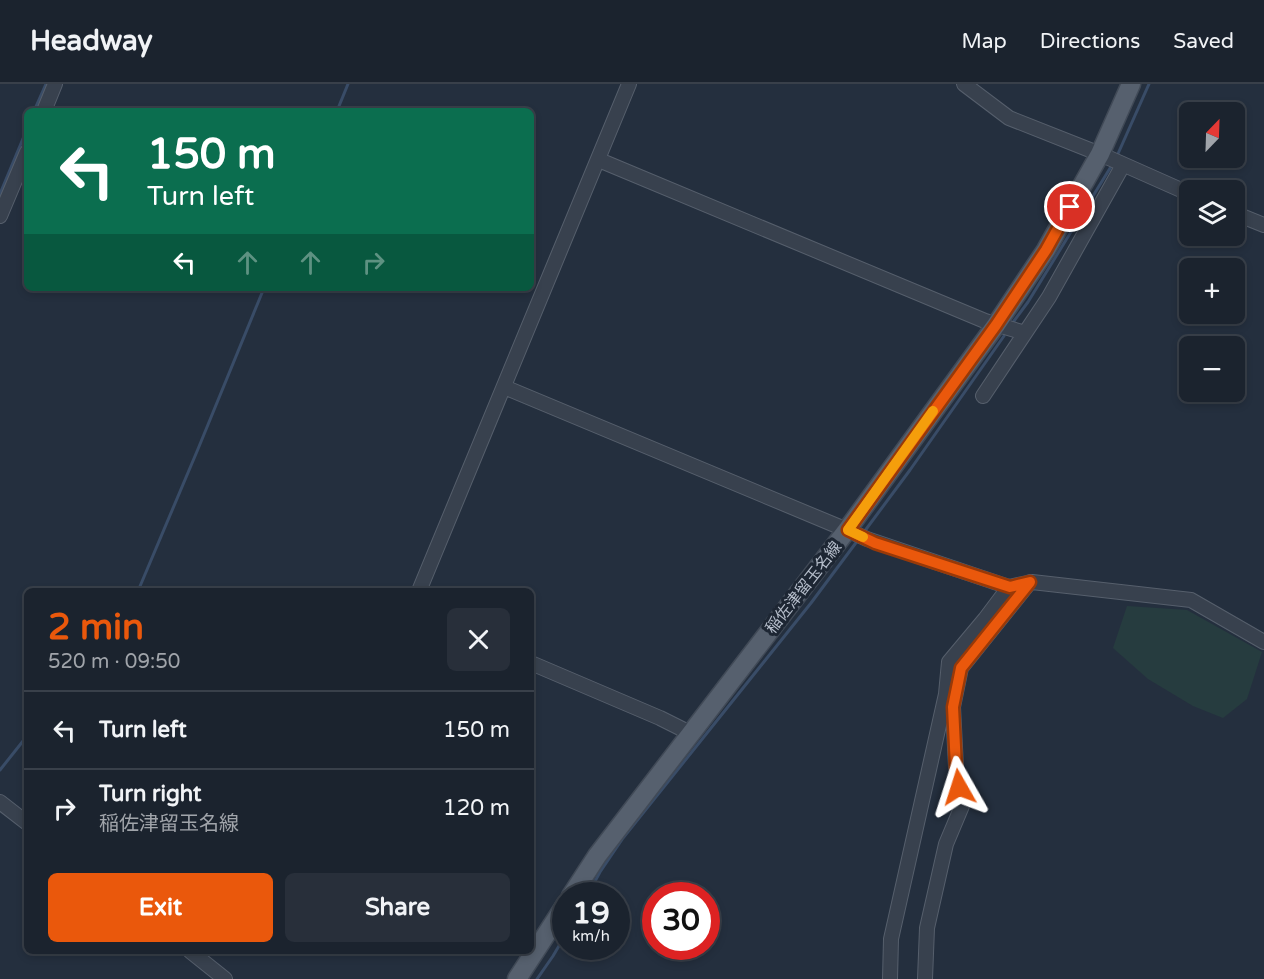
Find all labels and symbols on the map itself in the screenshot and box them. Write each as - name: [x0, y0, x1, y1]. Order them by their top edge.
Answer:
- north arrow: [1179, 102, 1245, 168]
- pin: [1044, 181, 1095, 232]
- street label: 稲佐津留玉名線: [761, 537, 846, 638]
- position arrow: [927, 755, 991, 819]
- speed limit sign: 30: [642, 882, 720, 960]

